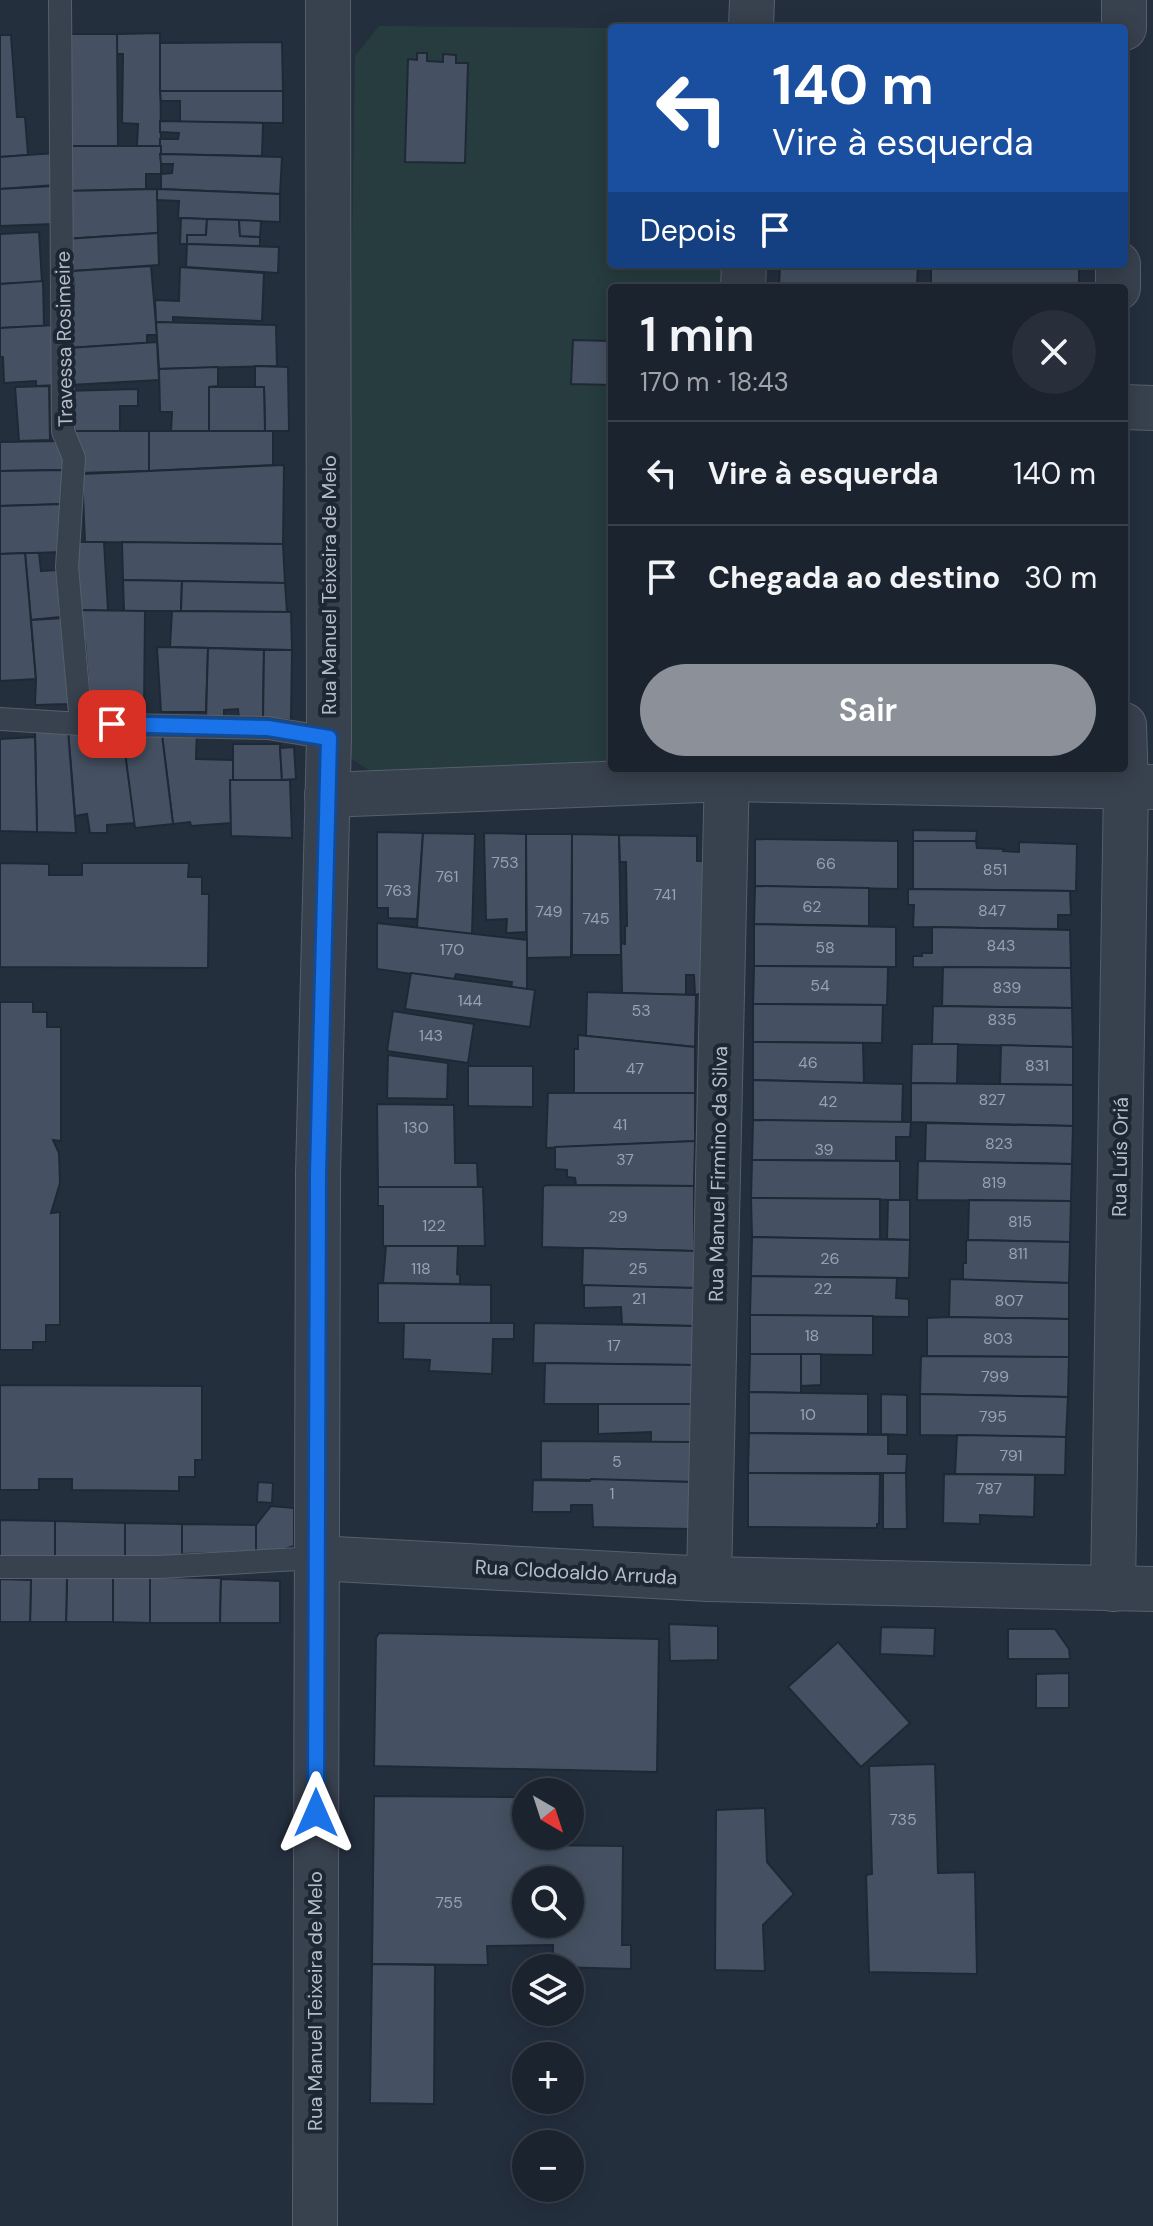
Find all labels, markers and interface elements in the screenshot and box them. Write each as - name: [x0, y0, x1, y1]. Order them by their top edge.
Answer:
- text: 140 m: [772, 48, 934, 121]
- icon: left: [640, 56, 744, 160]
- text: Vire à esquerda: [772, 119, 1034, 166]
- icon: arrive: [753, 208, 797, 252]
- text: Depois: [640, 211, 737, 250]
- street label: Travessa Rosimeire: [49, 251, 79, 427]
- text: 1 min: [640, 303, 755, 366]
- button: close: [1012, 310, 1096, 394]
- text: 170 m · 18:43: [640, 365, 789, 399]
- icon: left: [640, 451, 684, 495]
- text: Vire à esquerda: [708, 454, 939, 493]
- text: 140 m: [1013, 454, 1096, 493]
- street label: Rua Manuel Teixeira de Melo: [316, 455, 342, 715]
- icon: arrive: [640, 555, 684, 599]
- text: Chegada ao destino: [708, 558, 1000, 597]
- text: 30 m: [1024, 558, 1097, 597]
- button: Sair: [640, 664, 1096, 756]
- pin: [78, 690, 146, 758]
- icon: arrive: [90, 702, 134, 746]
- house number: 753: [491, 852, 519, 873]
- house number: 66: [816, 853, 836, 874]
- house number: 851: [983, 859, 1007, 880]
- house number: 761: [435, 866, 459, 887]
- house number: 763: [384, 880, 412, 901]
- house number: 741: [654, 884, 676, 905]
- house number: 62: [803, 896, 821, 917]
- house number: 847: [978, 900, 1006, 921]
- house number: 749: [535, 901, 563, 922]
- house number: 745: [582, 908, 610, 929]
- house number: 843: [987, 935, 1015, 956]
- house number: 58: [815, 937, 835, 958]
- house number: 170: [440, 939, 464, 960]
- house number: 54: [810, 975, 830, 996]
- house number: 839: [993, 977, 1021, 998]
- house number: 144: [458, 990, 482, 1011]
- house number: 53: [631, 1000, 651, 1021]
- house number: 835: [988, 1009, 1016, 1030]
- house number: 143: [419, 1025, 443, 1046]
- street label: Rua Manuel Firmino da Silva: [703, 1046, 733, 1302]
- house number: 46: [798, 1052, 818, 1073]
- house number: 831: [1025, 1055, 1049, 1076]
- house number: 47: [626, 1058, 644, 1079]
- house number: 827: [979, 1089, 1005, 1110]
- house number: 42: [819, 1091, 837, 1112]
- street label: Rua Luís Oriá: [1106, 1097, 1134, 1217]
- house number: 41: [613, 1114, 627, 1135]
- house number: 130: [403, 1117, 429, 1138]
- house number: 823: [985, 1133, 1013, 1154]
- house number: 39: [814, 1139, 834, 1160]
- house number: 37: [616, 1149, 634, 1170]
- house number: 819: [982, 1172, 1006, 1193]
- house number: 29: [608, 1206, 628, 1227]
- house number: 815: [1008, 1211, 1032, 1232]
- house number: 122: [422, 1215, 446, 1236]
- house number: 811: [1008, 1243, 1028, 1264]
- house number: 26: [820, 1248, 840, 1269]
- house number: 118: [411, 1258, 431, 1279]
- house number: 25: [629, 1258, 647, 1279]
- house number: 22: [814, 1278, 832, 1299]
- house number: 21: [632, 1288, 646, 1309]
- house number: 807: [995, 1290, 1024, 1311]
- house number: 18: [805, 1325, 819, 1346]
- house number: 803: [983, 1328, 1013, 1349]
- house number: 17: [607, 1335, 621, 1356]
- house number: 799: [981, 1366, 1009, 1387]
- house number: 10: [800, 1404, 816, 1425]
- house number: 795: [979, 1406, 1007, 1427]
- house number: 791: [1000, 1445, 1022, 1466]
- house number: 5: [612, 1451, 622, 1472]
- house number: 787: [976, 1478, 1002, 1499]
- house number: 1: [610, 1483, 615, 1504]
- street label: Rua Clodoaldo Arruda: [474, 1554, 678, 1590]
- position arrow: [274, 1771, 358, 1855]
- north arrow: [512, 1778, 584, 1850]
- map controls: [512, 1778, 584, 2202]
- house number: 735: [889, 1809, 917, 1830]
- button: search: [512, 1866, 584, 1938]
- street label: Rua Manuel Teixeira de Melo: [302, 1871, 328, 2131]
- house number: 755: [435, 1892, 463, 1913]
- button: layers: [512, 1954, 584, 2026]
- button: +: [512, 2042, 584, 2114]
- button: −: [512, 2130, 584, 2202]

